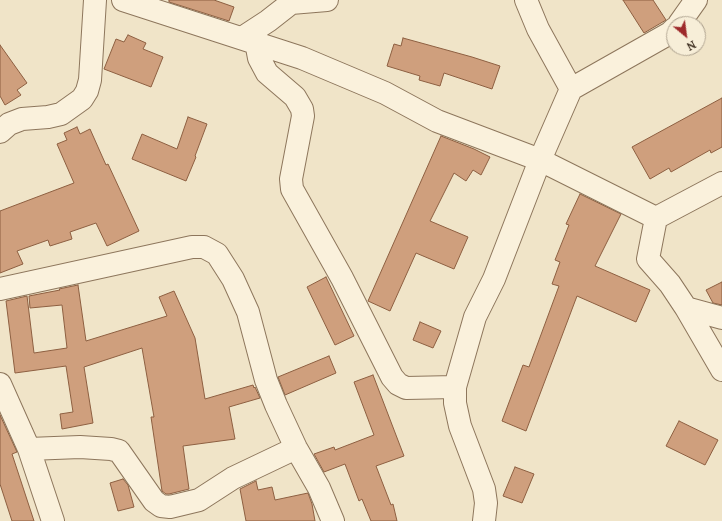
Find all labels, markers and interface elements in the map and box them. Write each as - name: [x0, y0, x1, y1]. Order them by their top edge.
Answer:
- north arrow: [666, 16, 706, 56]
- text: N: [684, 37, 698, 54]

